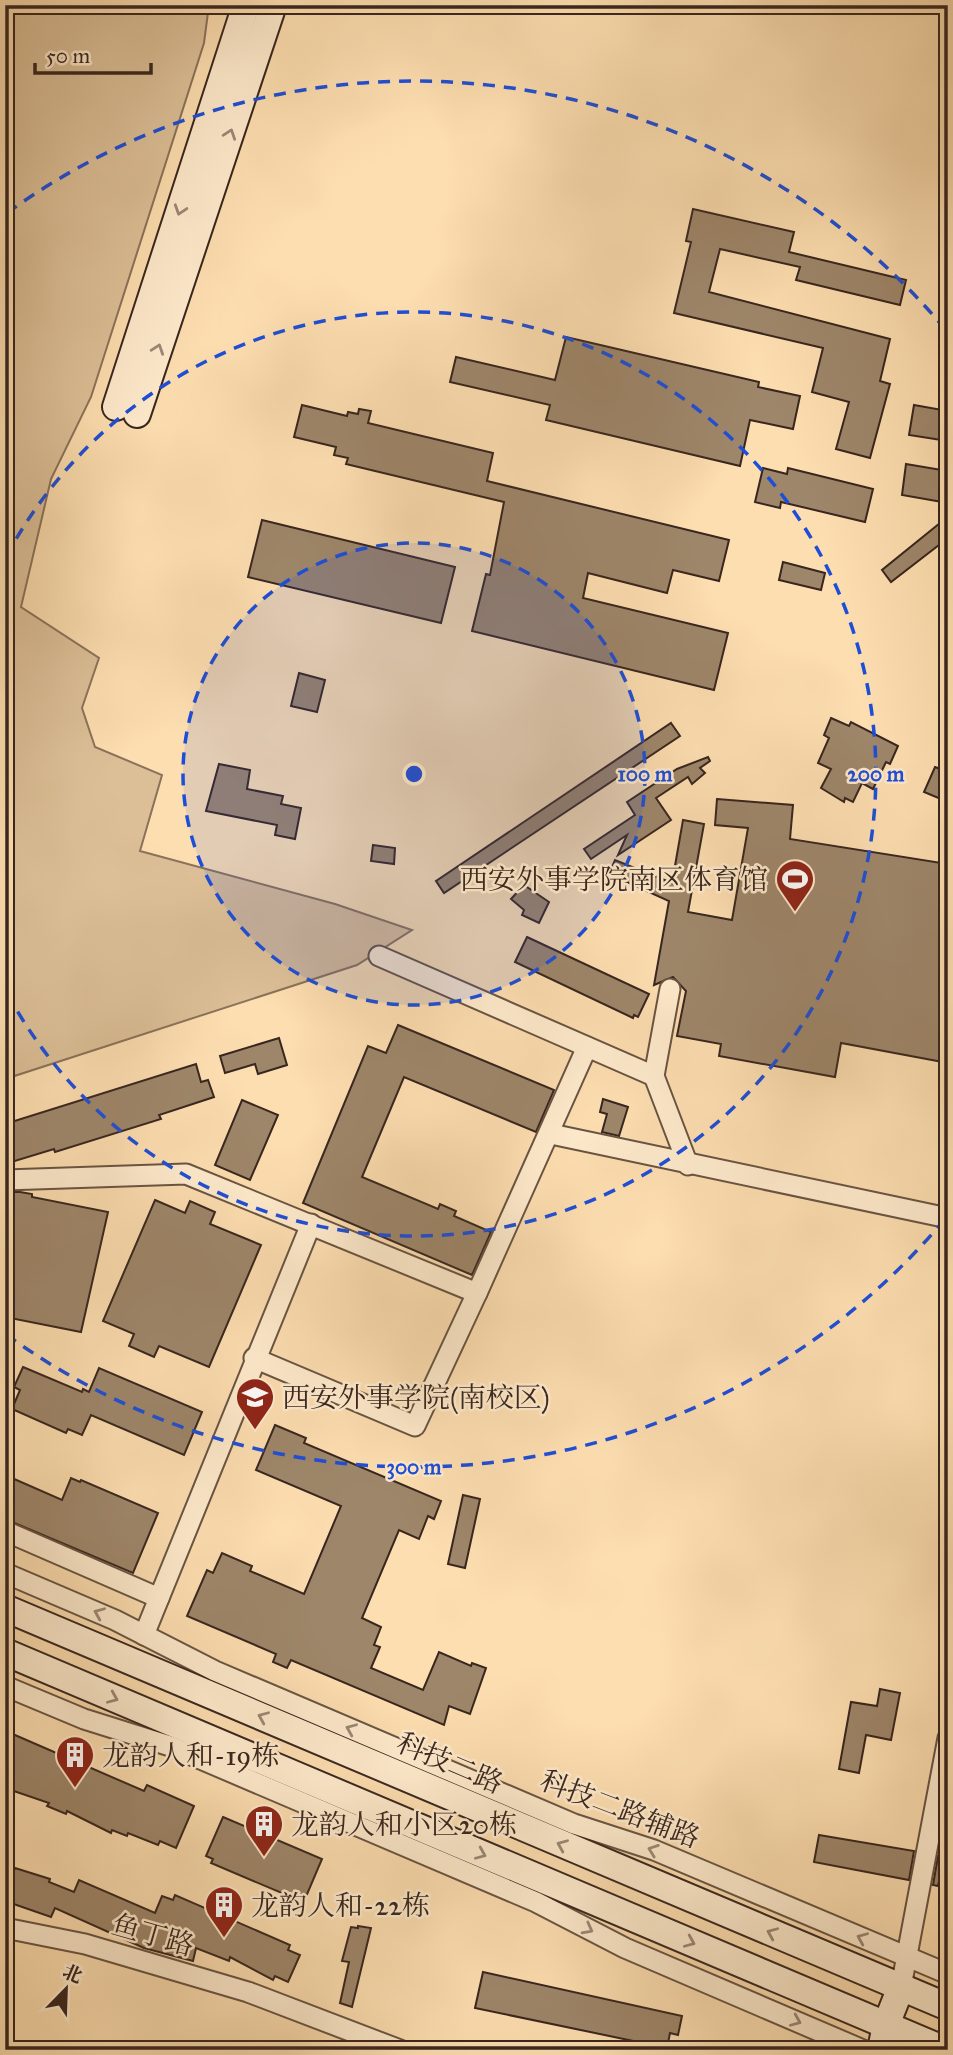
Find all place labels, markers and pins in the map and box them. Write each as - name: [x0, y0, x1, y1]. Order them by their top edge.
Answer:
- centre of rings: [402, 762, 426, 786]
- sports icon: 西安外事学院南区体育馆: [774, 858, 816, 913]
- place label: 西安外事学院南区体育馆: [460, 862, 768, 897]
- school or university icon: 西安外事学院(南校区): [234, 1376, 276, 1431]
- place label: 西安外事学院(南校区): [282, 1380, 550, 1415]
- building icon: 龙韵人和-19栋: [54, 1734, 96, 1789]
- place label: 龙韵人和-19栋: [102, 1738, 279, 1773]
- building icon: 龙韵人和小区20栋: [243, 1803, 285, 1858]
- place label: 龙韵人和小区20栋: [291, 1807, 517, 1842]
- building icon: 龙韵人和-22栋: [203, 1884, 245, 1939]
- place label: 龙韵人和-22栋: [251, 1888, 430, 1923]

